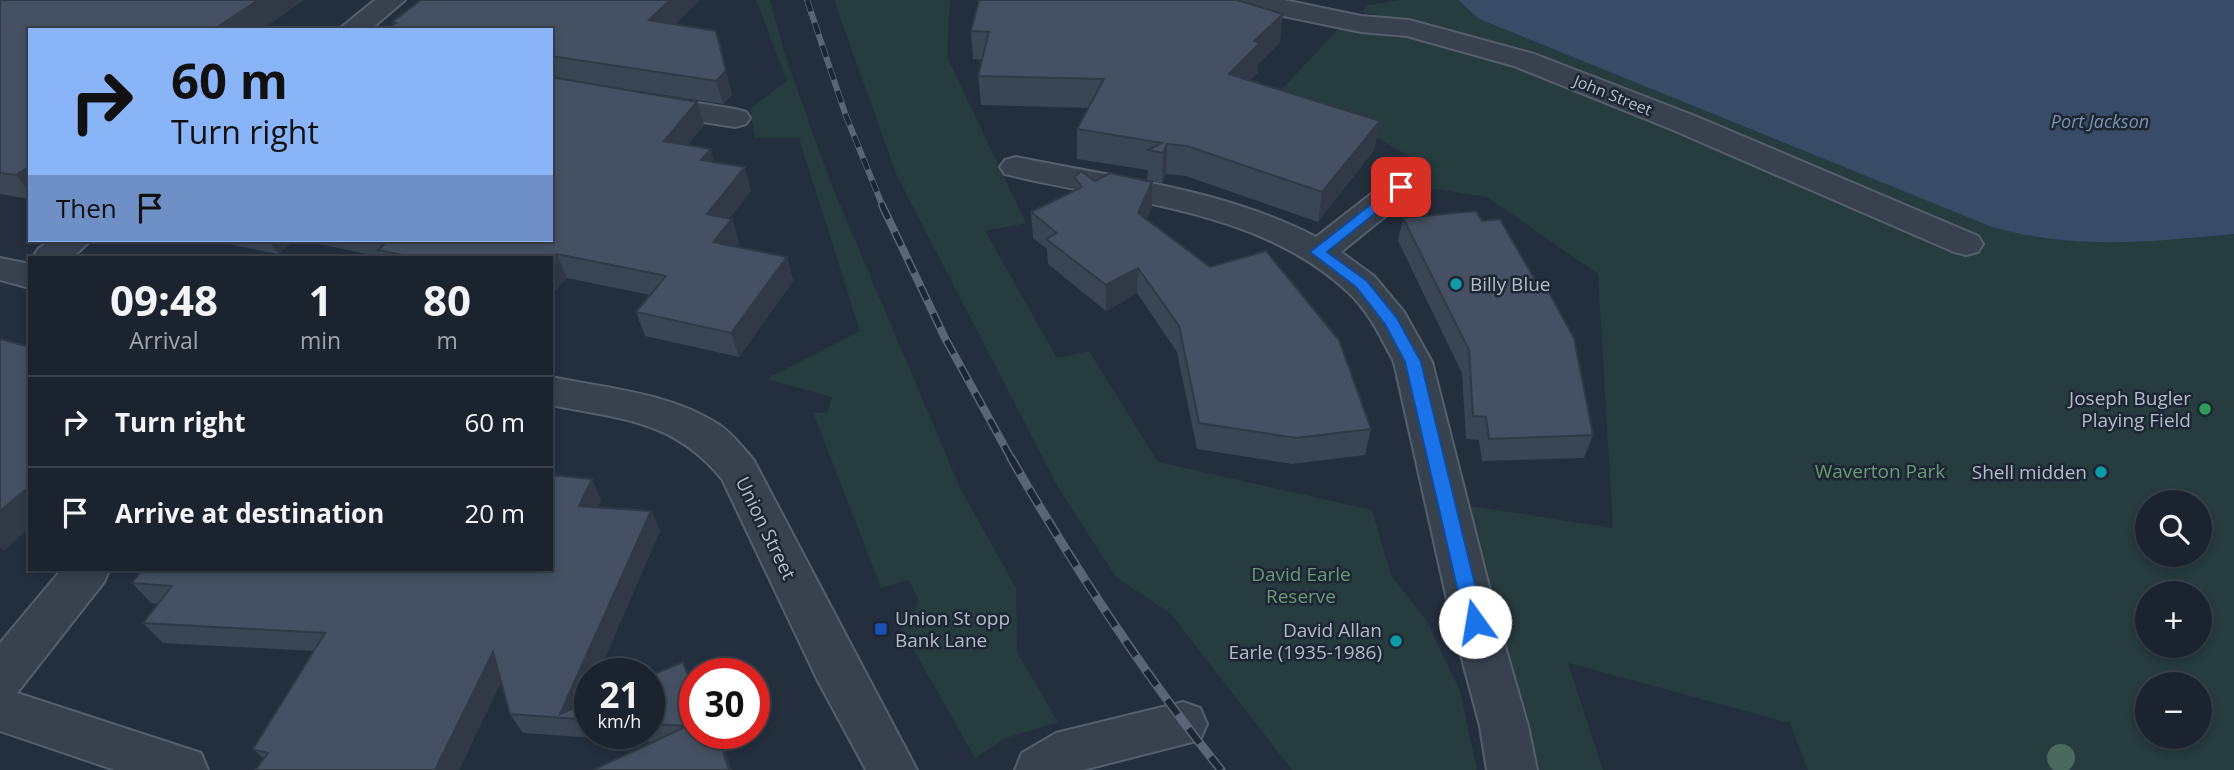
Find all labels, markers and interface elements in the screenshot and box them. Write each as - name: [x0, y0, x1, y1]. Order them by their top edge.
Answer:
- text: 60 m: [171, 47, 288, 113]
- icon: right: [56, 56, 147, 147]
- street label: John Street: [1569, 69, 1656, 121]
- water label: Port Jackson: [2051, 109, 2149, 133]
- text: Turn right: [171, 110, 319, 153]
- pin: [1371, 157, 1431, 217]
- icon: arrive: [1382, 168, 1420, 206]
- icon: arrive: [131, 189, 169, 227]
- text: Then: [56, 190, 117, 226]
- text: 09:48: [110, 271, 218, 328]
- text: 1: [308, 271, 333, 328]
- text: 80: [423, 271, 471, 328]
- place label: Billy Blue: [1470, 271, 1551, 297]
- marker: Billy Blue: [1448, 276, 1464, 292]
- text: Arrival: [129, 324, 199, 356]
- text: min: [300, 324, 341, 356]
- text: m: [436, 324, 458, 356]
- place label: Joseph Bugler Playing Field: [2067, 385, 2191, 433]
- marker: Joseph Bugler Playing Field: [2197, 401, 2213, 417]
- icon: right: [56, 403, 94, 441]
- text: Turn right: [115, 404, 246, 440]
- text: 60 m: [464, 404, 525, 440]
- park label: Waverton Park: [1815, 458, 1945, 484]
- place label: Shell midden: [1972, 459, 2087, 485]
- marker: Shell midden: [2093, 464, 2109, 480]
- street label: Union Street: [730, 472, 802, 584]
- map controls: [2135, 490, 2212, 749]
- button: search: [2135, 490, 2212, 567]
- icon: arrive: [56, 494, 94, 532]
- text: Arrive at destination: [115, 495, 384, 531]
- text: 20 m: [464, 495, 525, 531]
- park label: David Earle Reserve: [1251, 561, 1351, 609]
- button: +: [2135, 581, 2212, 658]
- position arrow: [1438, 585, 1512, 659]
- place label: Union St opp Bank Lane: [895, 605, 1010, 653]
- place label: David Allan Earle (1935-1986): [1228, 617, 1382, 665]
- marker: Union St opp Bank Lane: [873, 621, 889, 637]
- marker: David Allan Earle (1935-1986): [1388, 633, 1404, 649]
- speed limit sign: 30: [679, 658, 770, 749]
- text: 21: [599, 671, 640, 718]
- button: −: [2135, 672, 2212, 749]
- text: km/h: [598, 709, 641, 733]

